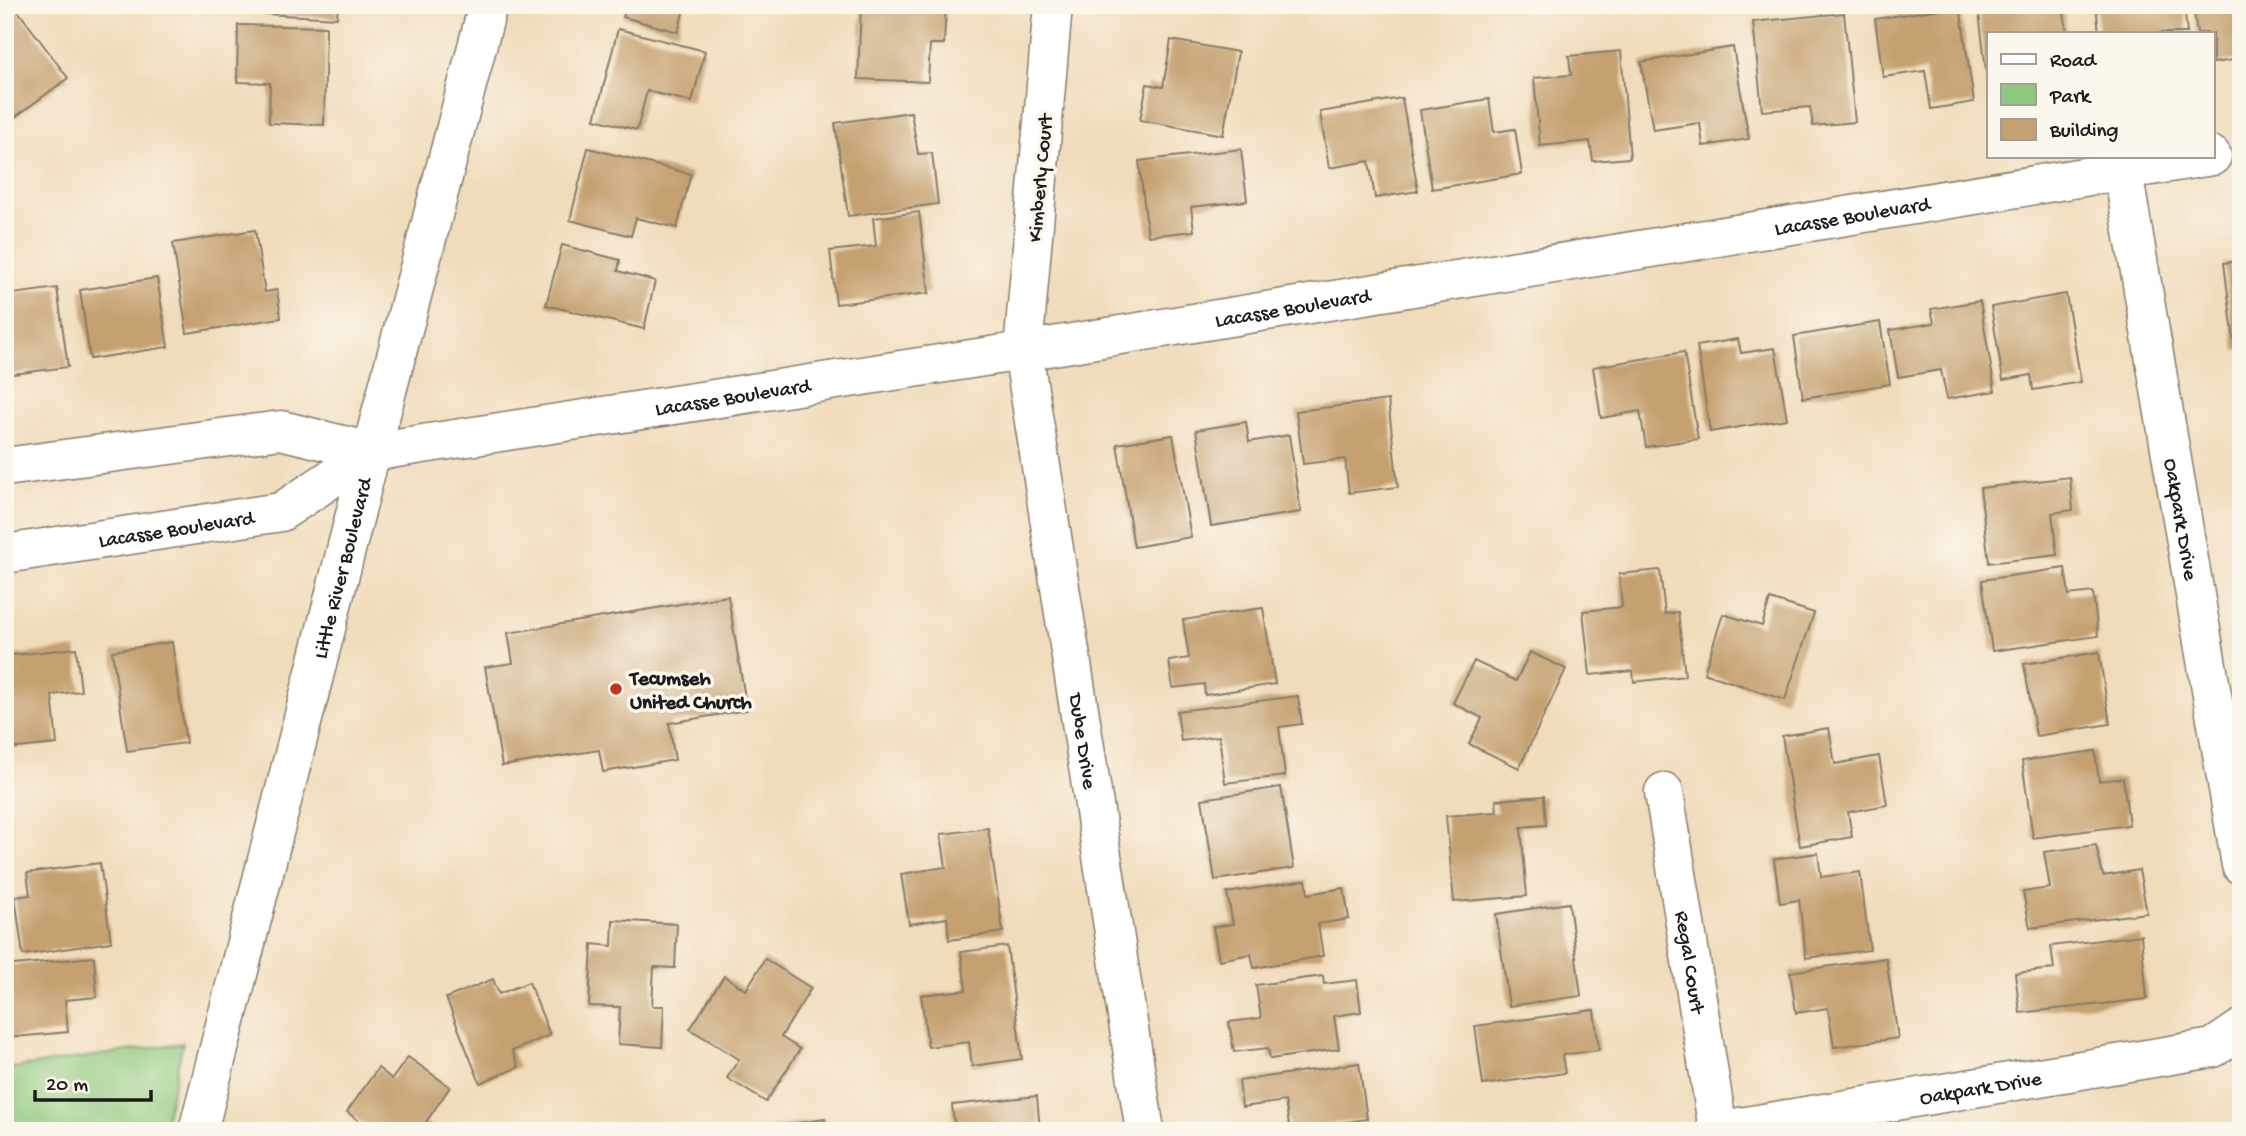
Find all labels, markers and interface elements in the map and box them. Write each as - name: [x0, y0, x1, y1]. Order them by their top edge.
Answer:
- legend: [1987, 32, 2214, 158]
- text: Road: [2050, 50, 2098, 75]
- text: Park: [2049, 86, 2093, 111]
- street label: Kimberly Court: [1024, 111, 1061, 243]
- text: Building: [2049, 120, 2119, 145]
- street label: Lacasse Boulevard: [1773, 193, 1934, 244]
- street label: Lacasse Boulevard: [1214, 285, 1374, 335]
- street label: Lacasse Boulevard: [654, 375, 814, 424]
- street label: Oakpark Drive: [2156, 457, 2202, 584]
- street label: Little River Boulevard: [310, 474, 380, 662]
- street label: Lacasse Boulevard: [97, 507, 258, 556]
- place label: Tecumseh United Church: [628, 668, 752, 717]
- marker: Tecumseh United Church: [608, 681, 624, 697]
- street label: Dube Drive: [1060, 690, 1101, 792]
- street label: Regal Court: [1667, 909, 1709, 1018]
- scale bar: [35, 1059, 150, 1103]
- street label: Oakpark Drive: [1918, 1068, 2045, 1113]
- text: 20 m: [46, 1074, 88, 1099]

